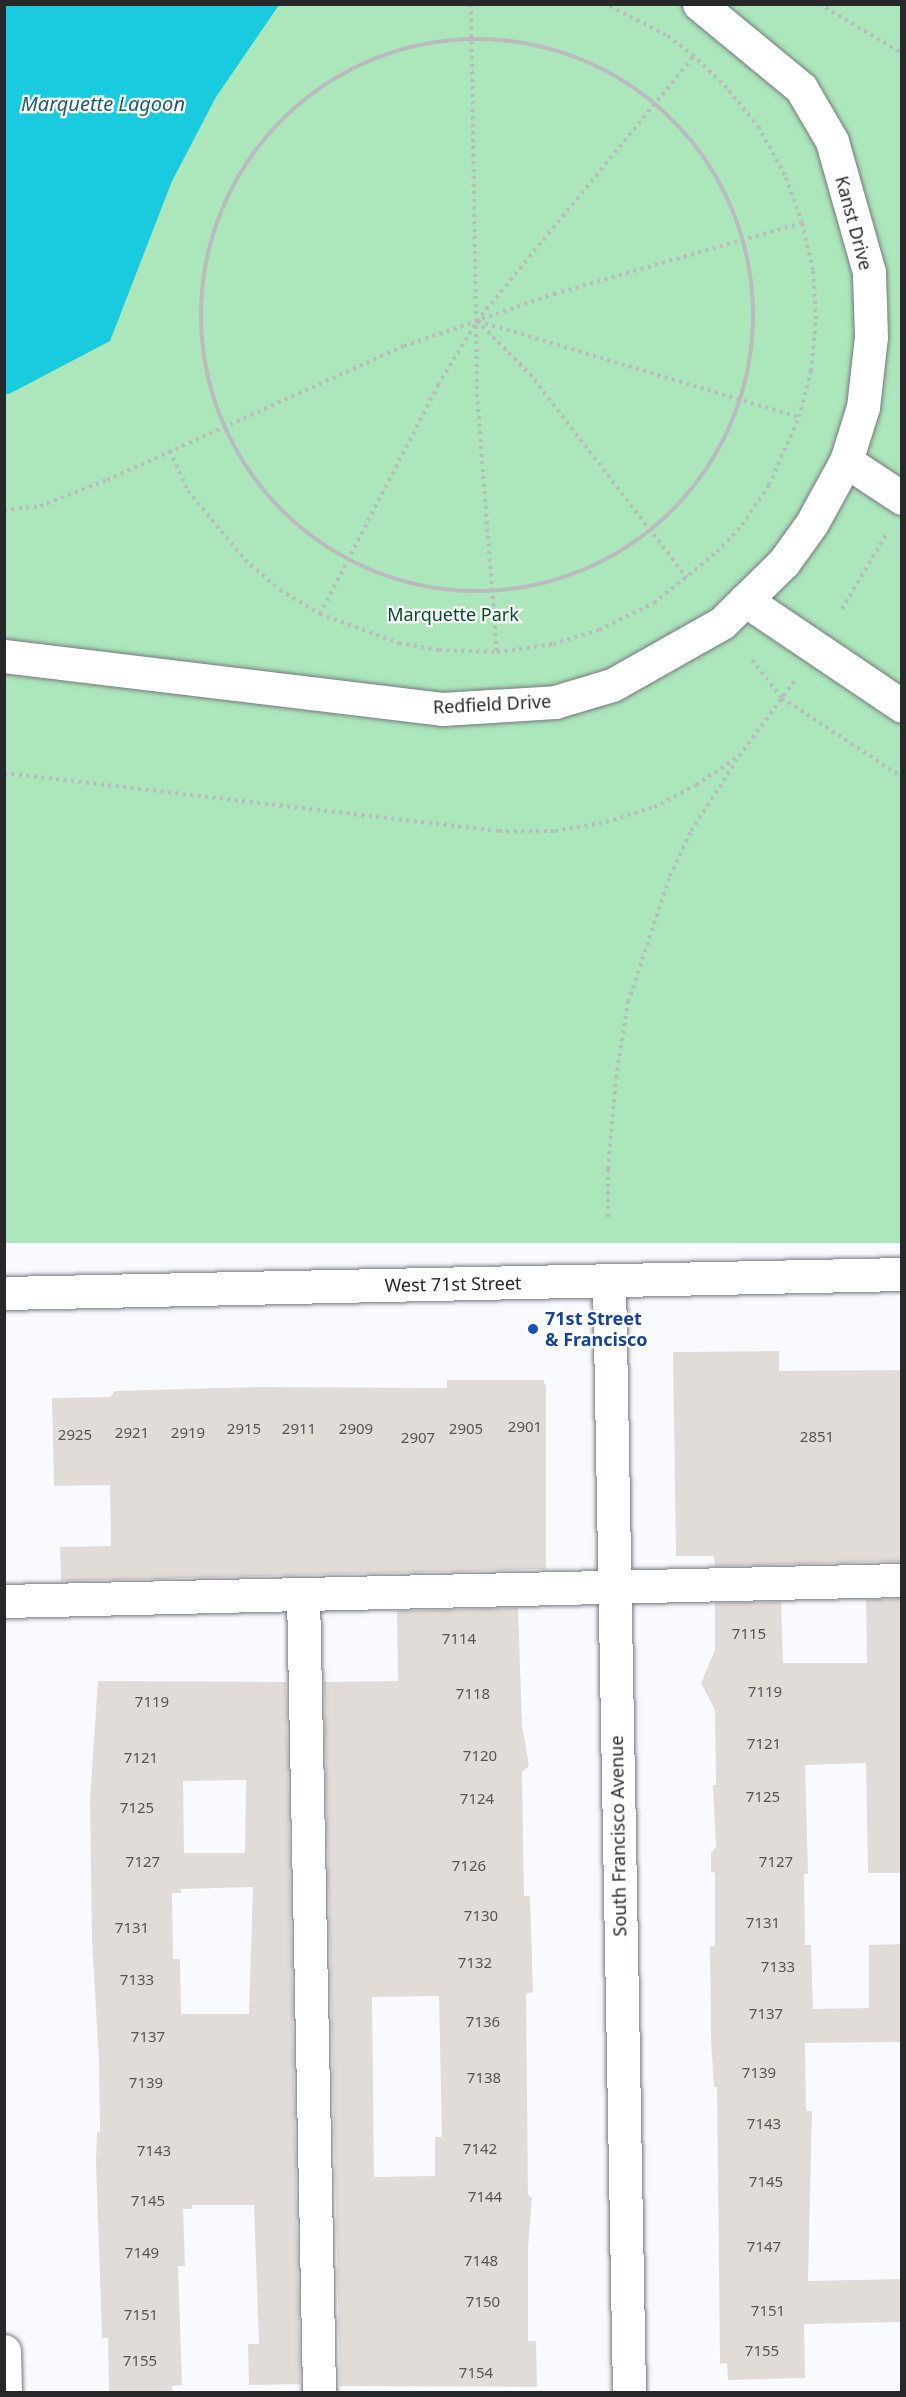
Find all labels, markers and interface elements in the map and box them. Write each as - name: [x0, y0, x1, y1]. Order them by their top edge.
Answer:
- water label: Marquette Lagoon: [21, 91, 185, 115]
- street label: Kanst Drive: [831, 174, 877, 272]
- park label: Marquette Park: [387, 603, 519, 625]
- street label: Redfield Drive: [432, 690, 552, 718]
- street label: West 71st Street: [384, 1272, 522, 1296]
- place label: 71st Street & Francisco: [545, 1308, 647, 1350]
- marker: 71st Street & Francisco: [526, 1322, 540, 1336]
- house number: 2901: [508, 1418, 542, 1436]
- house number: 2915: [227, 1420, 261, 1438]
- house number: 2911: [282, 1420, 316, 1438]
- house number: 2909: [339, 1420, 373, 1438]
- house number: 2905: [449, 1420, 483, 1438]
- house number: 2921: [115, 1424, 149, 1442]
- house number: 2919: [171, 1424, 205, 1442]
- house number: 2925: [58, 1426, 92, 1444]
- house number: 2851: [800, 1428, 834, 1446]
- house number: 2907: [401, 1429, 435, 1447]
- house number: 7115: [732, 1625, 766, 1643]
- house number: 7114: [442, 1630, 476, 1648]
- house number: 7119: [748, 1683, 782, 1701]
- house number: 7118: [456, 1685, 490, 1703]
- house number: 7119: [135, 1693, 169, 1711]
- street label: South Francisco Avenue: [605, 1735, 631, 1937]
- house number: 7121: [747, 1735, 781, 1753]
- house number: 7120: [463, 1747, 497, 1765]
- house number: 7121: [124, 1749, 158, 1767]
- house number: 7125: [746, 1788, 780, 1806]
- house number: 7124: [460, 1790, 494, 1808]
- house number: 7125: [120, 1799, 154, 1817]
- house number: 7127: [126, 1853, 160, 1871]
- house number: 7127: [759, 1853, 793, 1871]
- house number: 7126: [452, 1857, 486, 1875]
- house number: 7130: [464, 1907, 498, 1925]
- house number: 7131: [746, 1914, 780, 1932]
- house number: 7131: [115, 1919, 149, 1937]
- house number: 7132: [458, 1954, 492, 1972]
- house number: 7133: [761, 1958, 795, 1976]
- house number: 7133: [120, 1971, 154, 1989]
- house number: 7137: [749, 2005, 783, 2023]
- house number: 7136: [466, 2013, 500, 2031]
- house number: 7137: [131, 2028, 165, 2046]
- house number: 7139: [742, 2064, 776, 2082]
- house number: 7138: [467, 2069, 501, 2087]
- house number: 7139: [129, 2074, 163, 2092]
- house number: 7143: [747, 2115, 781, 2133]
- house number: 7142: [463, 2140, 497, 2158]
- house number: 7143: [137, 2142, 171, 2160]
- house number: 7145: [749, 2173, 783, 2191]
- house number: 7144: [468, 2188, 502, 2206]
- house number: 7145: [131, 2192, 165, 2210]
- house number: 7147: [747, 2238, 781, 2256]
- house number: 7149: [125, 2244, 159, 2262]
- house number: 7148: [464, 2252, 498, 2270]
- house number: 7150: [466, 2293, 500, 2311]
- house number: 7151: [751, 2302, 785, 2320]
- house number: 7151: [124, 2306, 158, 2324]
- house number: 7155: [745, 2342, 779, 2360]
- house number: 7155: [123, 2352, 157, 2370]
- house number: 7154: [459, 2364, 493, 2382]

